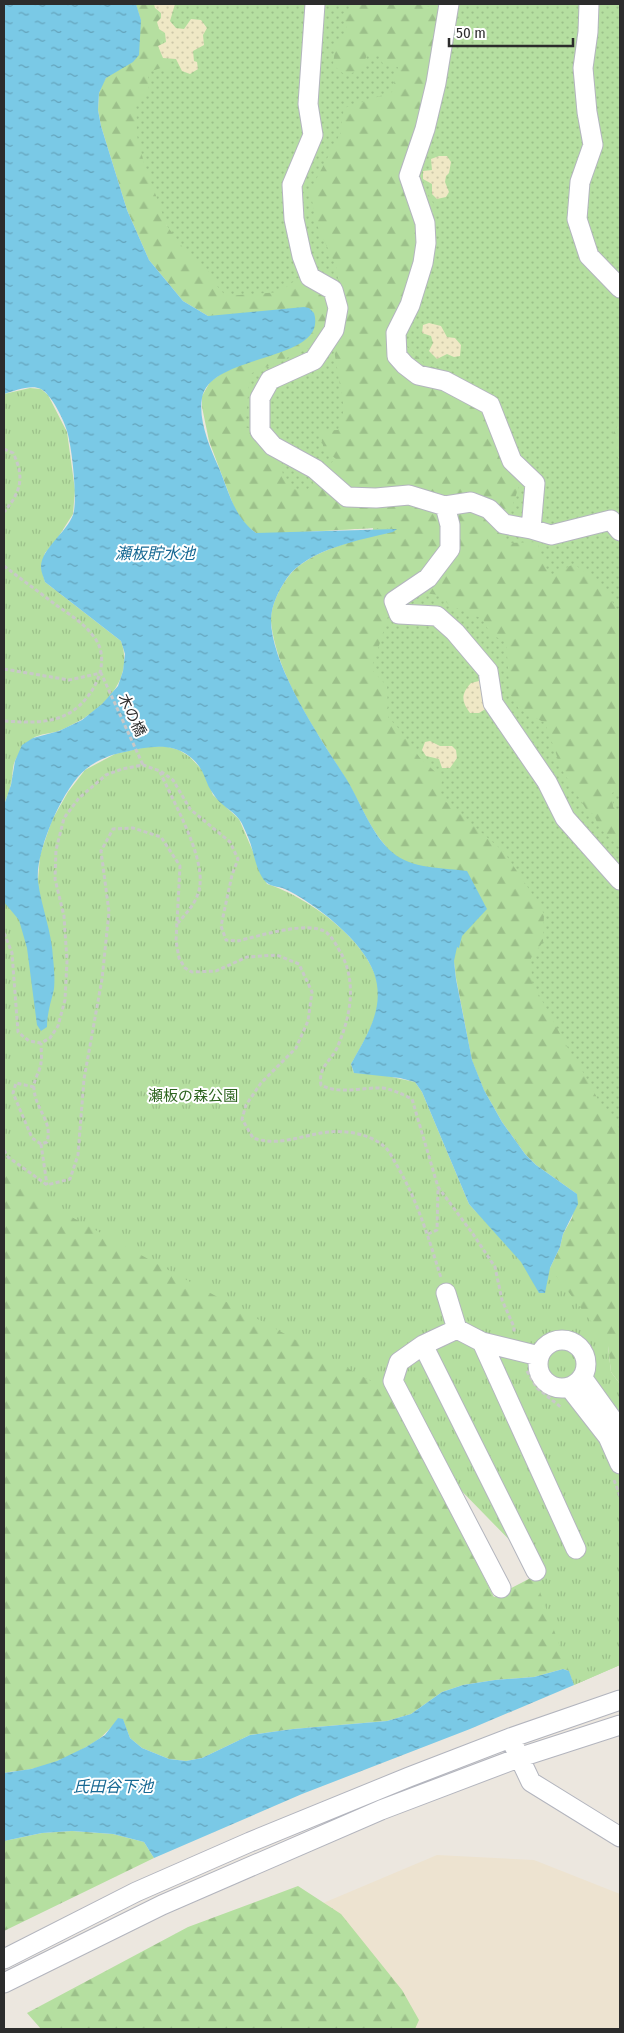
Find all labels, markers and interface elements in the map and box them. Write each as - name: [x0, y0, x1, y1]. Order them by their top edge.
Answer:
- scale bar: [449, 15, 573, 47]
- text: 50 m: [456, 24, 486, 42]
- water label: 瀬板貯水池: [115, 544, 197, 563]
- street label: 木の橋: [114, 691, 150, 739]
- park label: 瀬板の森公園: [148, 1087, 238, 1105]
- water label: 氏田谷下池: [73, 1777, 155, 1796]

